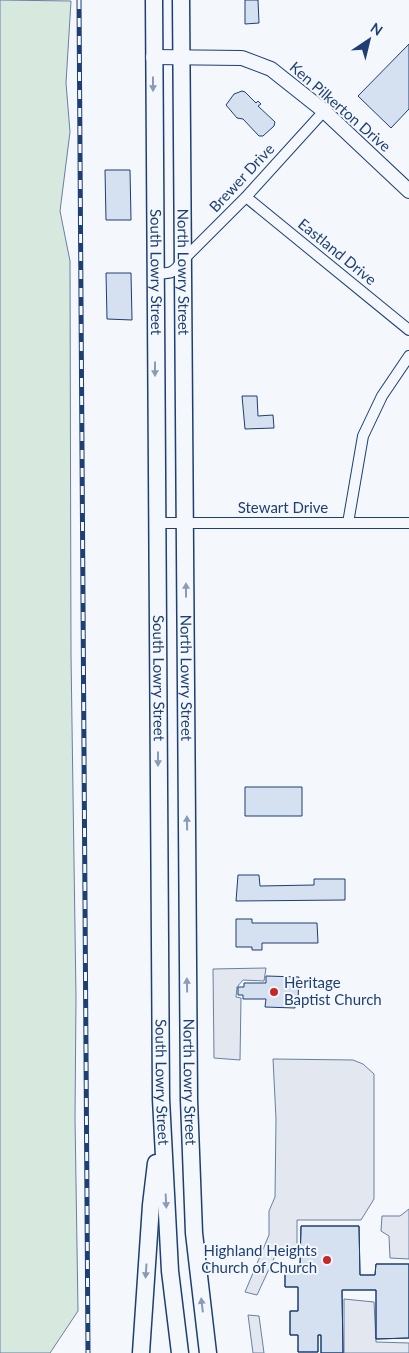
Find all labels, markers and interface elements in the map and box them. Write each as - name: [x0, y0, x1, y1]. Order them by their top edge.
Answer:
- north arrow: [344, 15, 394, 65]
- text: N: [367, 19, 386, 39]
- street label: Ken Pilkerton Drive: [286, 57, 395, 155]
- one-way arrow: [149, 76, 157, 92]
- street label: Brewer Drive: [205, 139, 278, 215]
- street label: South Lowry Street: [147, 209, 166, 336]
- street label: North Lowry Street: [175, 209, 193, 336]
- street label: Eastland Drive: [295, 214, 380, 288]
- one-way arrow: [151, 361, 159, 377]
- street label: Stewart Drive: [238, 498, 328, 516]
- one-way arrow: [181, 582, 189, 598]
- street label: South Lowry Street: [150, 615, 169, 742]
- street label: North Lowry Street: [177, 615, 196, 742]
- one-way arrow: [154, 751, 162, 767]
- one-way arrow: [183, 814, 191, 830]
- place label: Heritage Baptist Church: [284, 973, 382, 1008]
- one-way arrow: [183, 977, 191, 993]
- marker: Heritage Baptist Church: [268, 986, 280, 998]
- street label: South Lowry Street: [152, 1019, 173, 1146]
- street label: North Lowry Street: [180, 1019, 201, 1146]
- one-way arrow: [162, 1193, 170, 1209]
- place label: Highland Heights Church of Church: [201, 1241, 317, 1276]
- marker: Highland Heights Church of Church: [321, 1254, 333, 1266]
- one-way arrow: [142, 1263, 150, 1279]
- one-way arrow: [198, 1296, 206, 1312]

